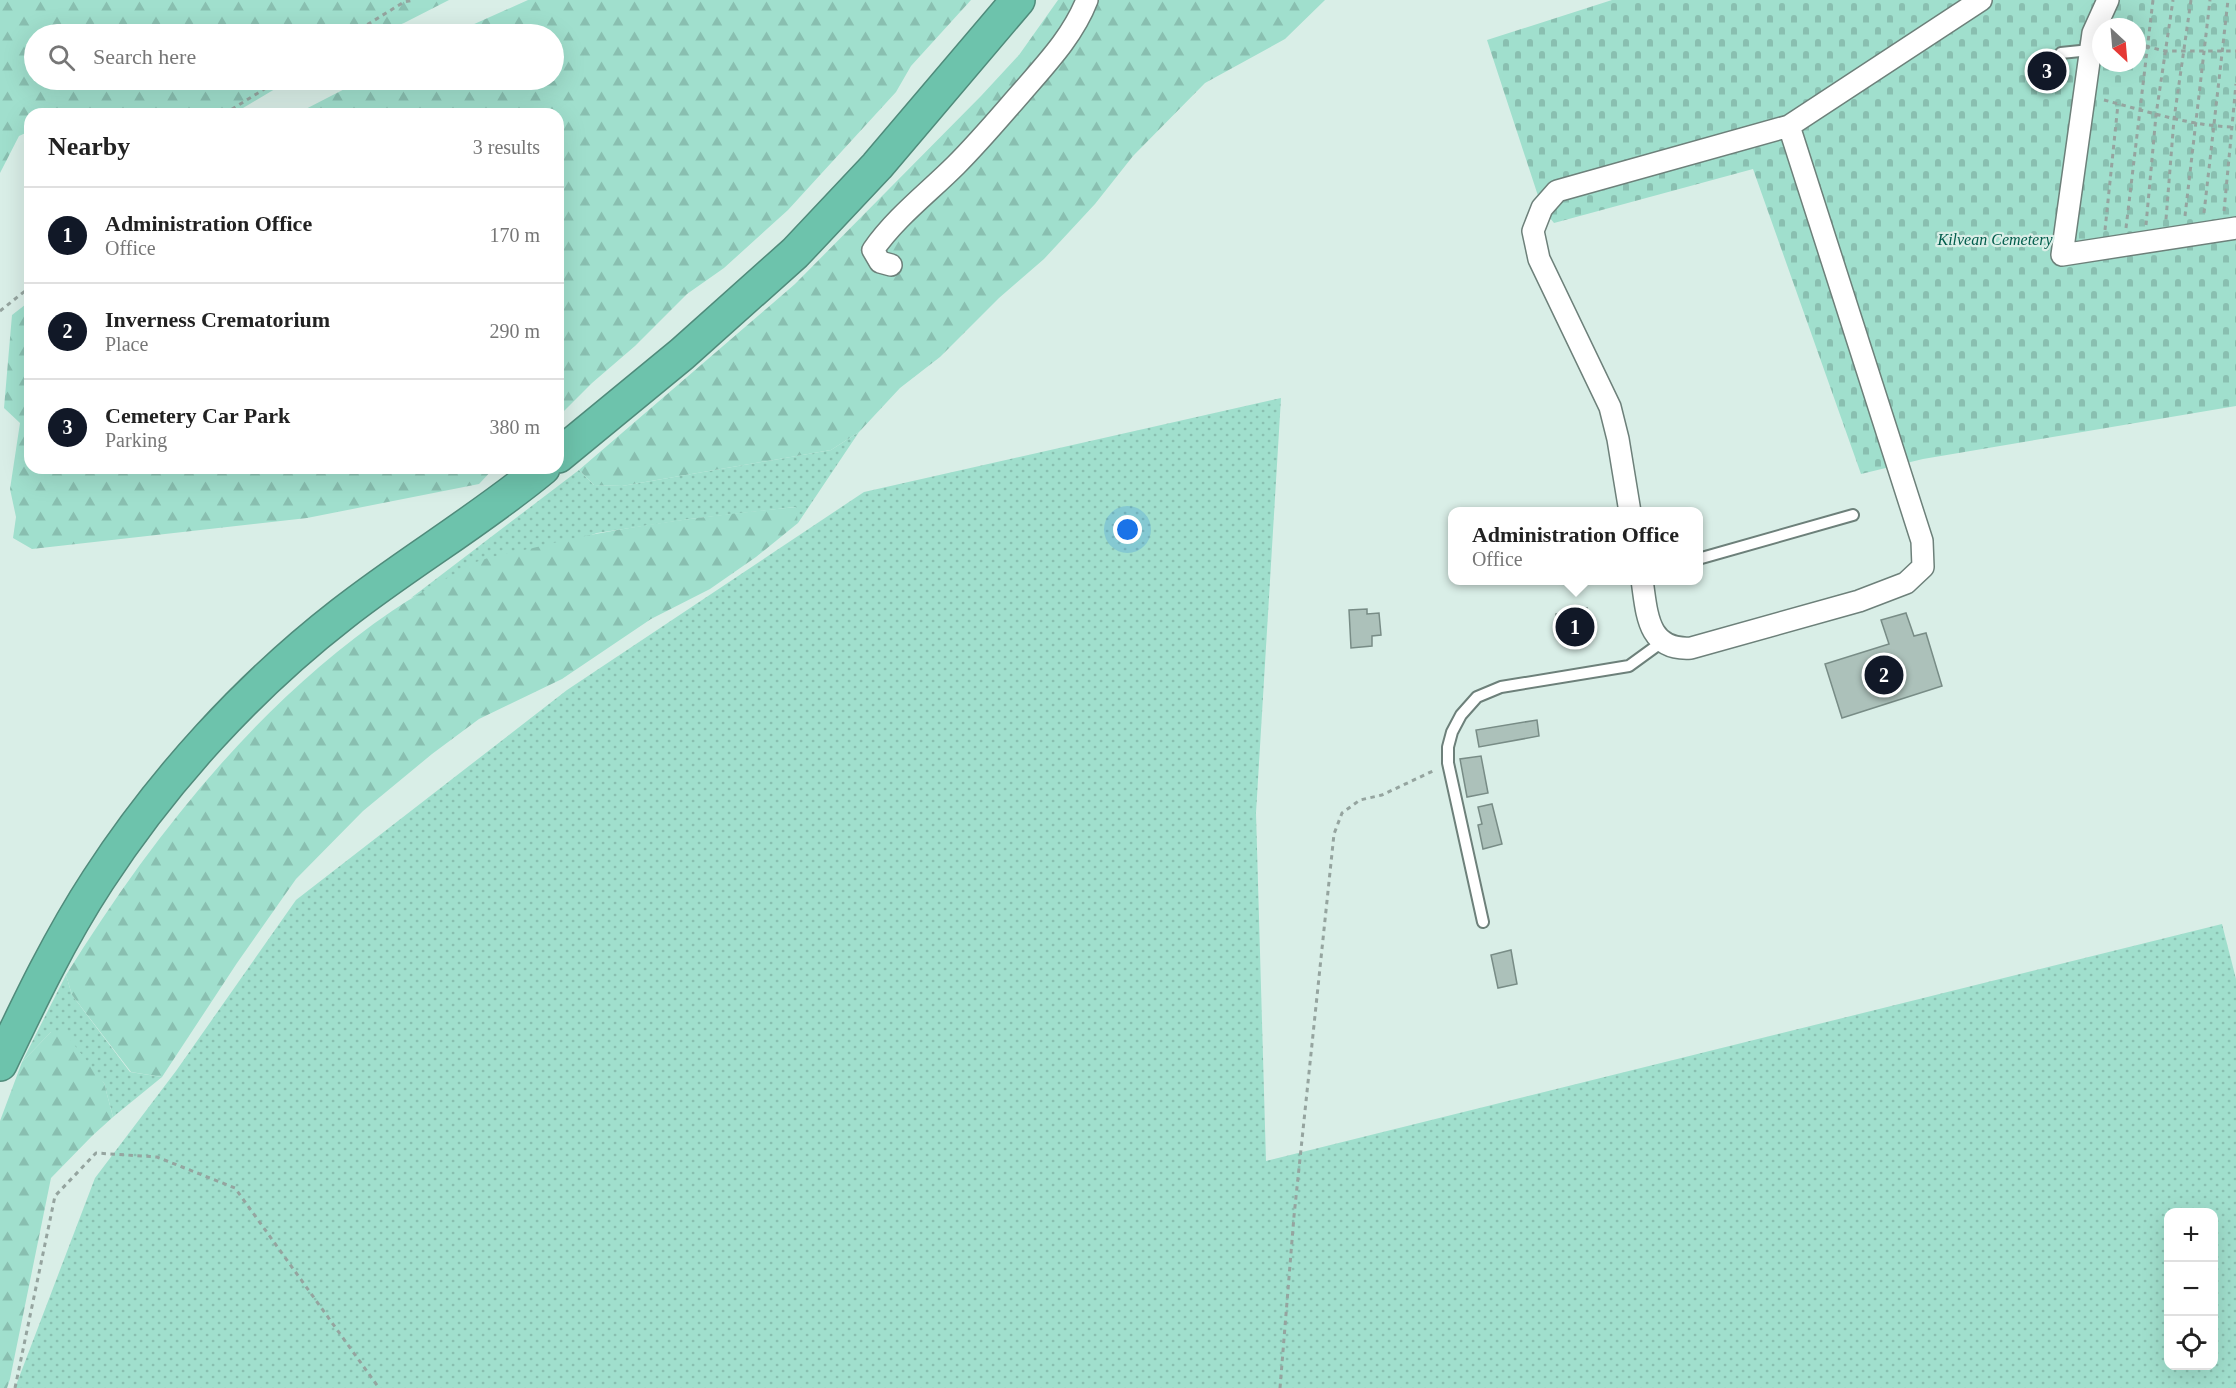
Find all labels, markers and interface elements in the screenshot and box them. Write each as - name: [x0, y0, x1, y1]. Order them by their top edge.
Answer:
- north arrow: [2092, 18, 2146, 72]
- search box: [24, 24, 564, 90]
- icon: search: [45, 41, 78, 74]
- text: Search here: [93, 44, 196, 69]
- pin: 3: [2028, 48, 2066, 94]
- text: Nearby: [48, 132, 130, 161]
- text: 3 results: [473, 136, 540, 158]
- text: Administration Office: [105, 211, 312, 236]
- text: 1: [63, 224, 73, 246]
- text: 170 m: [489, 224, 540, 246]
- park label: Kilvean Cemetery: [1936, 231, 2053, 249]
- text: Office: [105, 237, 156, 259]
- text: Inverness Crematorium: [105, 307, 330, 332]
- text: 2: [63, 320, 73, 342]
- text: 290 m: [489, 320, 540, 342]
- text: Place: [105, 333, 148, 355]
- text: Cemetery Car Park: [105, 403, 290, 428]
- text: 3: [63, 416, 73, 438]
- text: 380 m: [489, 416, 540, 438]
- text: Parking: [105, 429, 167, 451]
- popup: [1448, 507, 1703, 585]
- your location: [1113, 515, 1142, 544]
- text: Administration Office: [1472, 522, 1679, 547]
- text: Office: [1472, 548, 1523, 570]
- pin: 1: [1556, 604, 1594, 650]
- pin: 2: [1864, 652, 1904, 698]
- map controls: [2164, 1208, 2218, 1370]
- button: +: [2164, 1208, 2218, 1262]
- button: −: [2164, 1262, 2218, 1316]
- button: locate: [2164, 1316, 2218, 1370]

